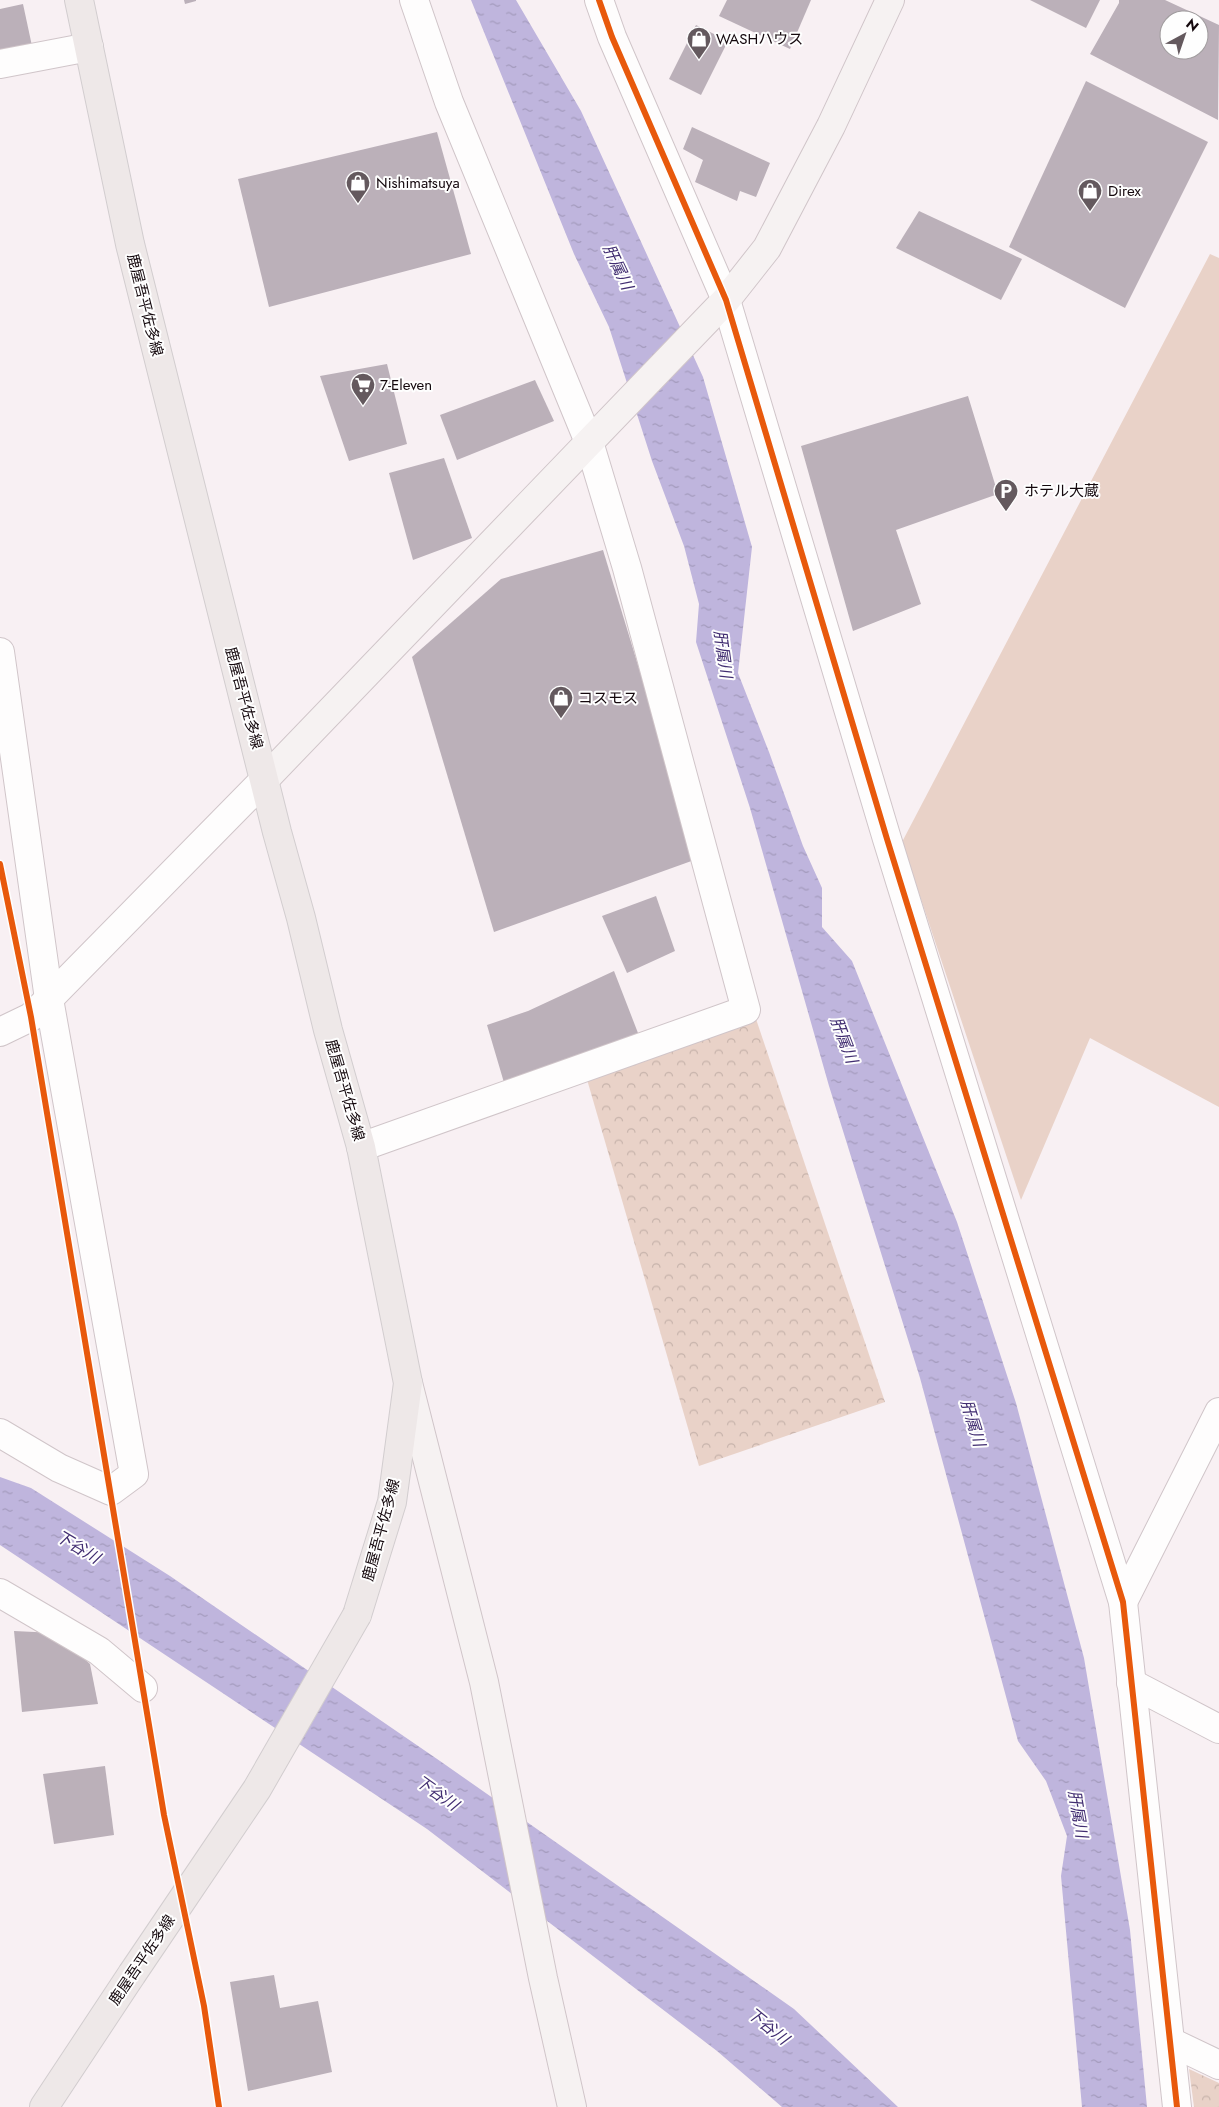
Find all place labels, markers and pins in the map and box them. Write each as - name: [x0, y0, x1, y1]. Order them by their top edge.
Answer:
- shop icon: WASHハウス: [686, 26, 712, 60]
- place label: WASHハウス: [716, 28, 803, 50]
- shop icon: Nishimatsuya: [345, 170, 371, 204]
- place label: Nishimatsuya: [376, 172, 460, 194]
- shop icon: Direx: [1077, 178, 1103, 212]
- place label: Direx: [1108, 180, 1142, 202]
- supermarket icon: 7-Eleven: [350, 372, 376, 406]
- place label: 7-Eleven: [380, 374, 432, 396]
- parking icon: ホテル大蔵: [993, 478, 1019, 512]
- place label: ホテル大蔵: [1024, 480, 1099, 502]
- shop icon: コスモス: [548, 685, 574, 719]
- place label: コスモス: [578, 687, 638, 709]

